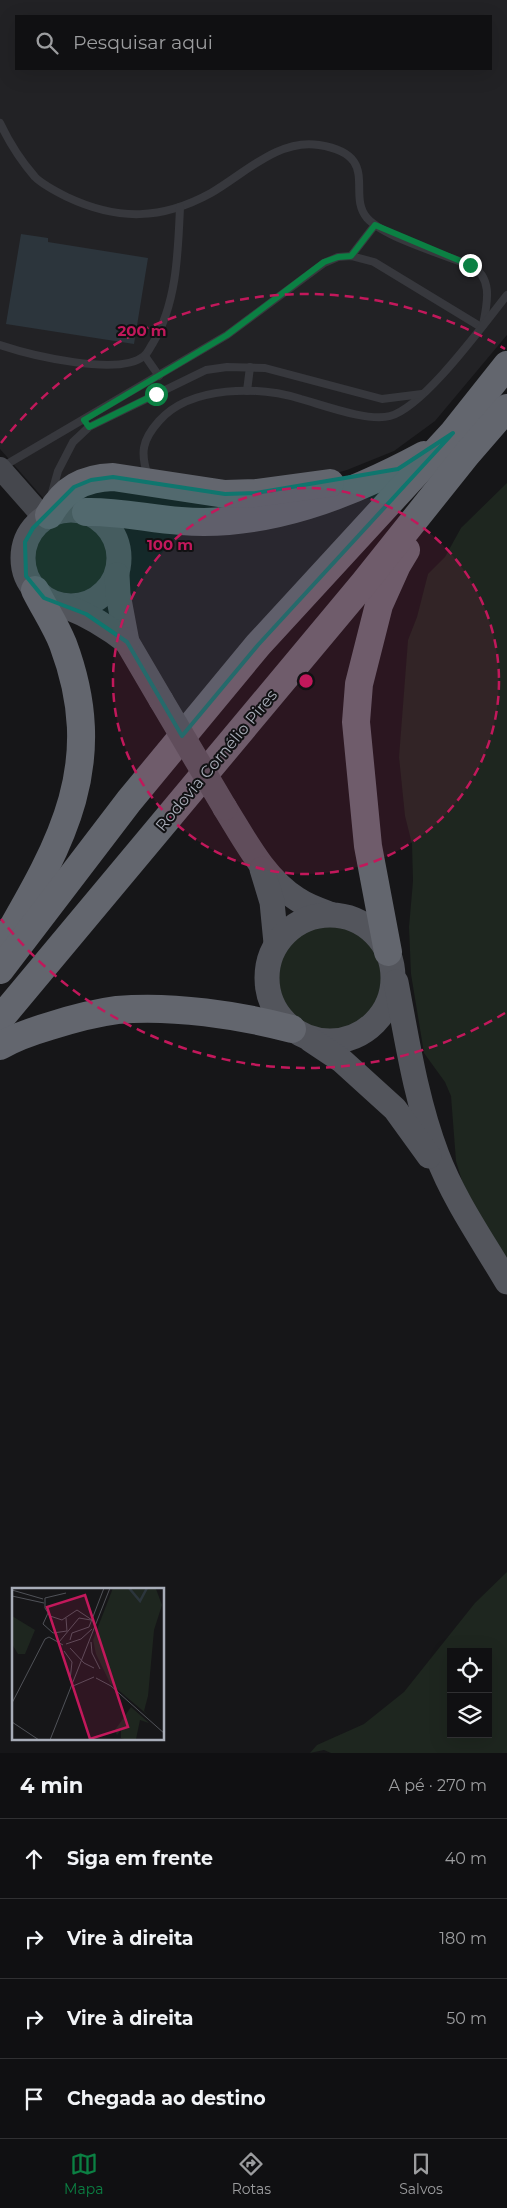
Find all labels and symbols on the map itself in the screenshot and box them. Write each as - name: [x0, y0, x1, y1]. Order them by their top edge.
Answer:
- route end: [459, 254, 482, 277]
- text: 200 m: [117, 321, 167, 340]
- route start: [145, 383, 168, 406]
- text: 100 m: [147, 535, 193, 554]
- centre of rings: [297, 672, 315, 690]
- street label: Rodovia Cornélio Pires: [152, 686, 281, 835]
- inset map: [12, 1588, 165, 1740]

